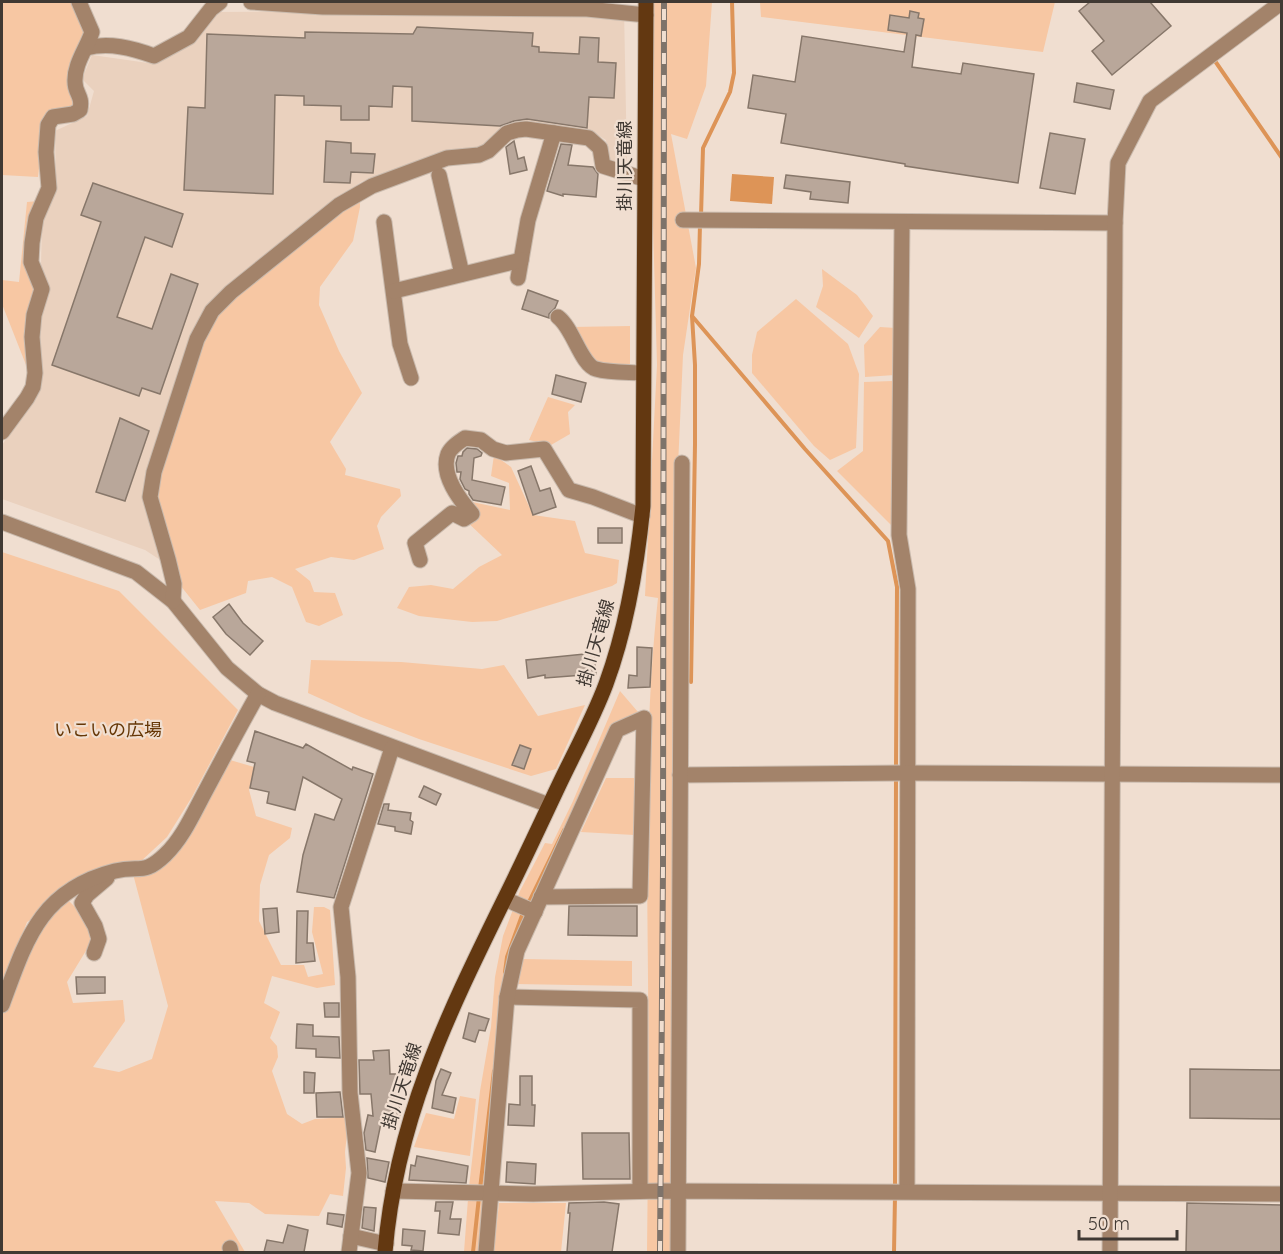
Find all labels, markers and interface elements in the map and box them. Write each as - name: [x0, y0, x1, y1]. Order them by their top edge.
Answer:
- street label: 掛川天竜線: [613, 121, 636, 211]
- street label: 掛川天竜線: [572, 596, 619, 689]
- park label: いこいの広場: [54, 718, 162, 741]
- street label: 掛川天竜線: [377, 1039, 426, 1132]
- scale bar: [1079, 1203, 1176, 1241]
- text: 50 m: [1088, 1212, 1130, 1235]

